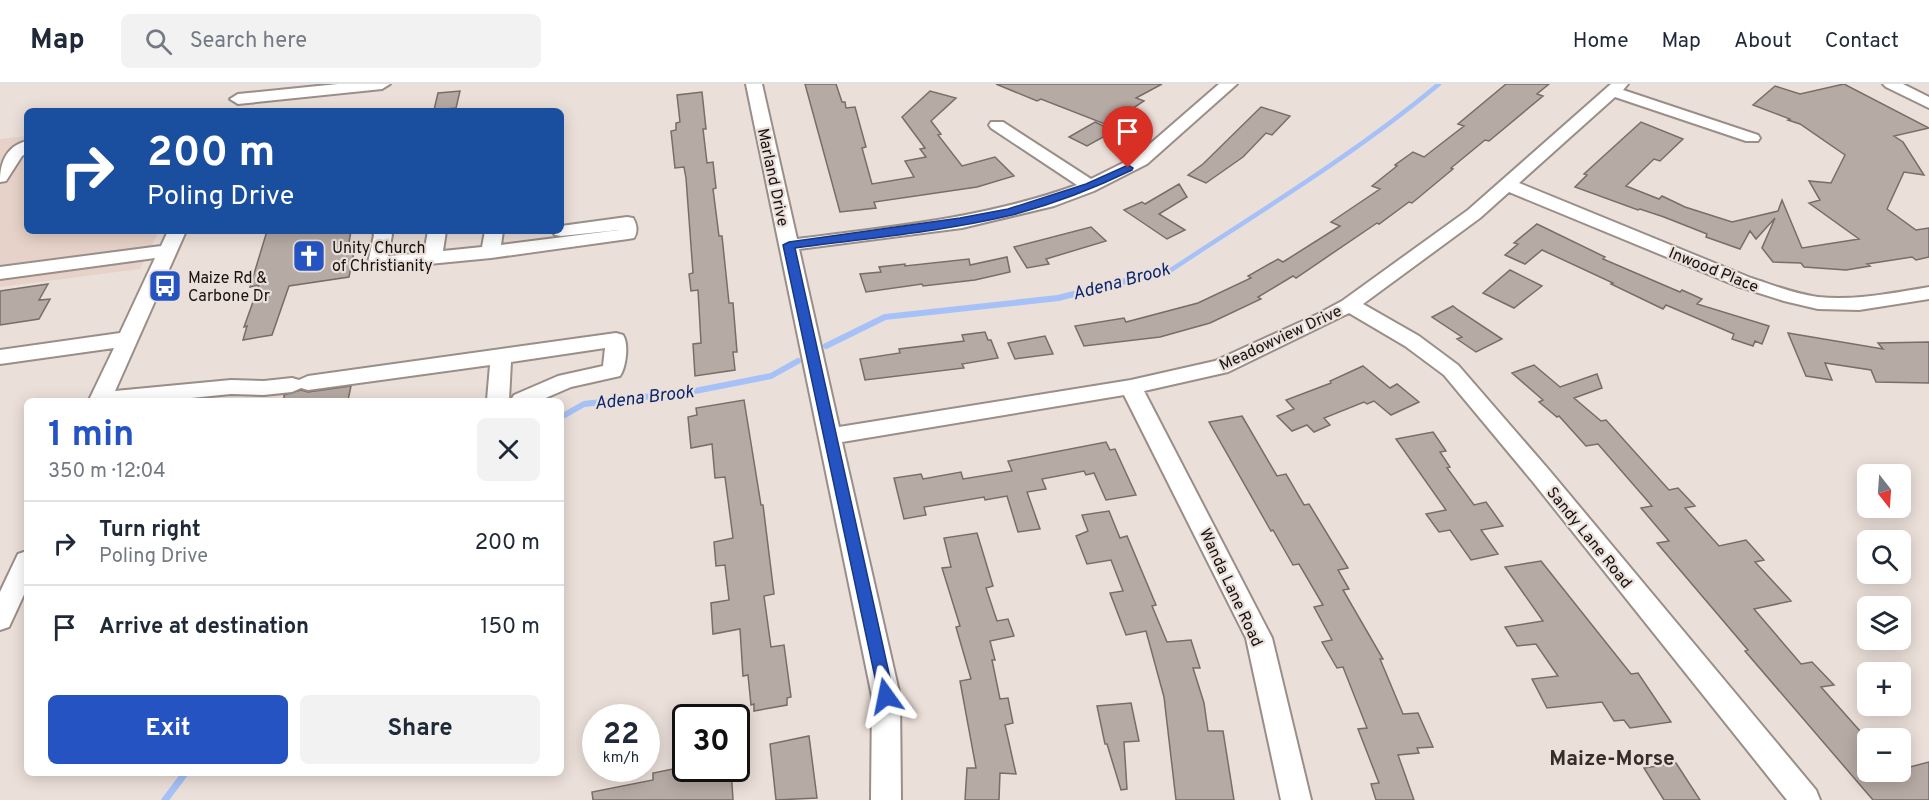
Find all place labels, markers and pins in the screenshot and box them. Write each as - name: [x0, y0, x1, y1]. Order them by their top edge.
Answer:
- pin: [1102, 106, 1153, 168]
- church icon: Unity Church of Christianity: [291, 238, 327, 274]
- place label: Unity Church of Christianity: [332, 239, 433, 277]
- bus stop icon: Maize Rd & Carbone Dr: [147, 268, 183, 304]
- place label: Maize Rd & Carbone Dr: [188, 269, 270, 307]

